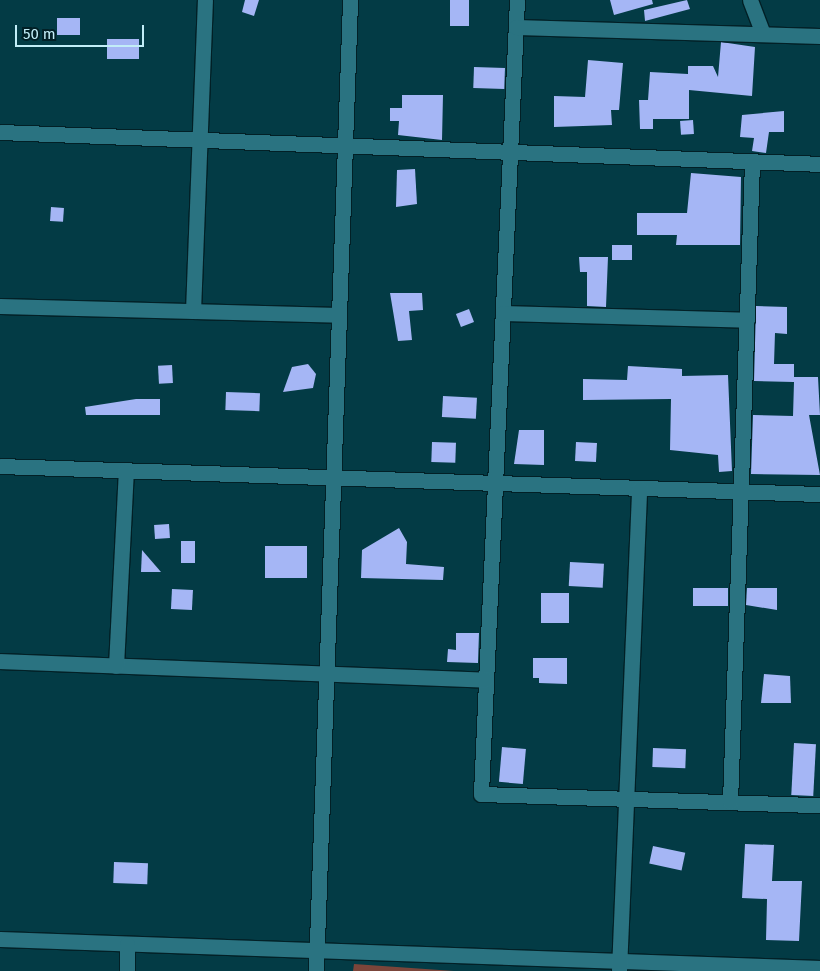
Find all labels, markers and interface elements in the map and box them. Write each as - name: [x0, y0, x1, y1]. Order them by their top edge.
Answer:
- scale bar: [18, 15, 146, 47]
- text: 50 m: [23, 25, 56, 43]

